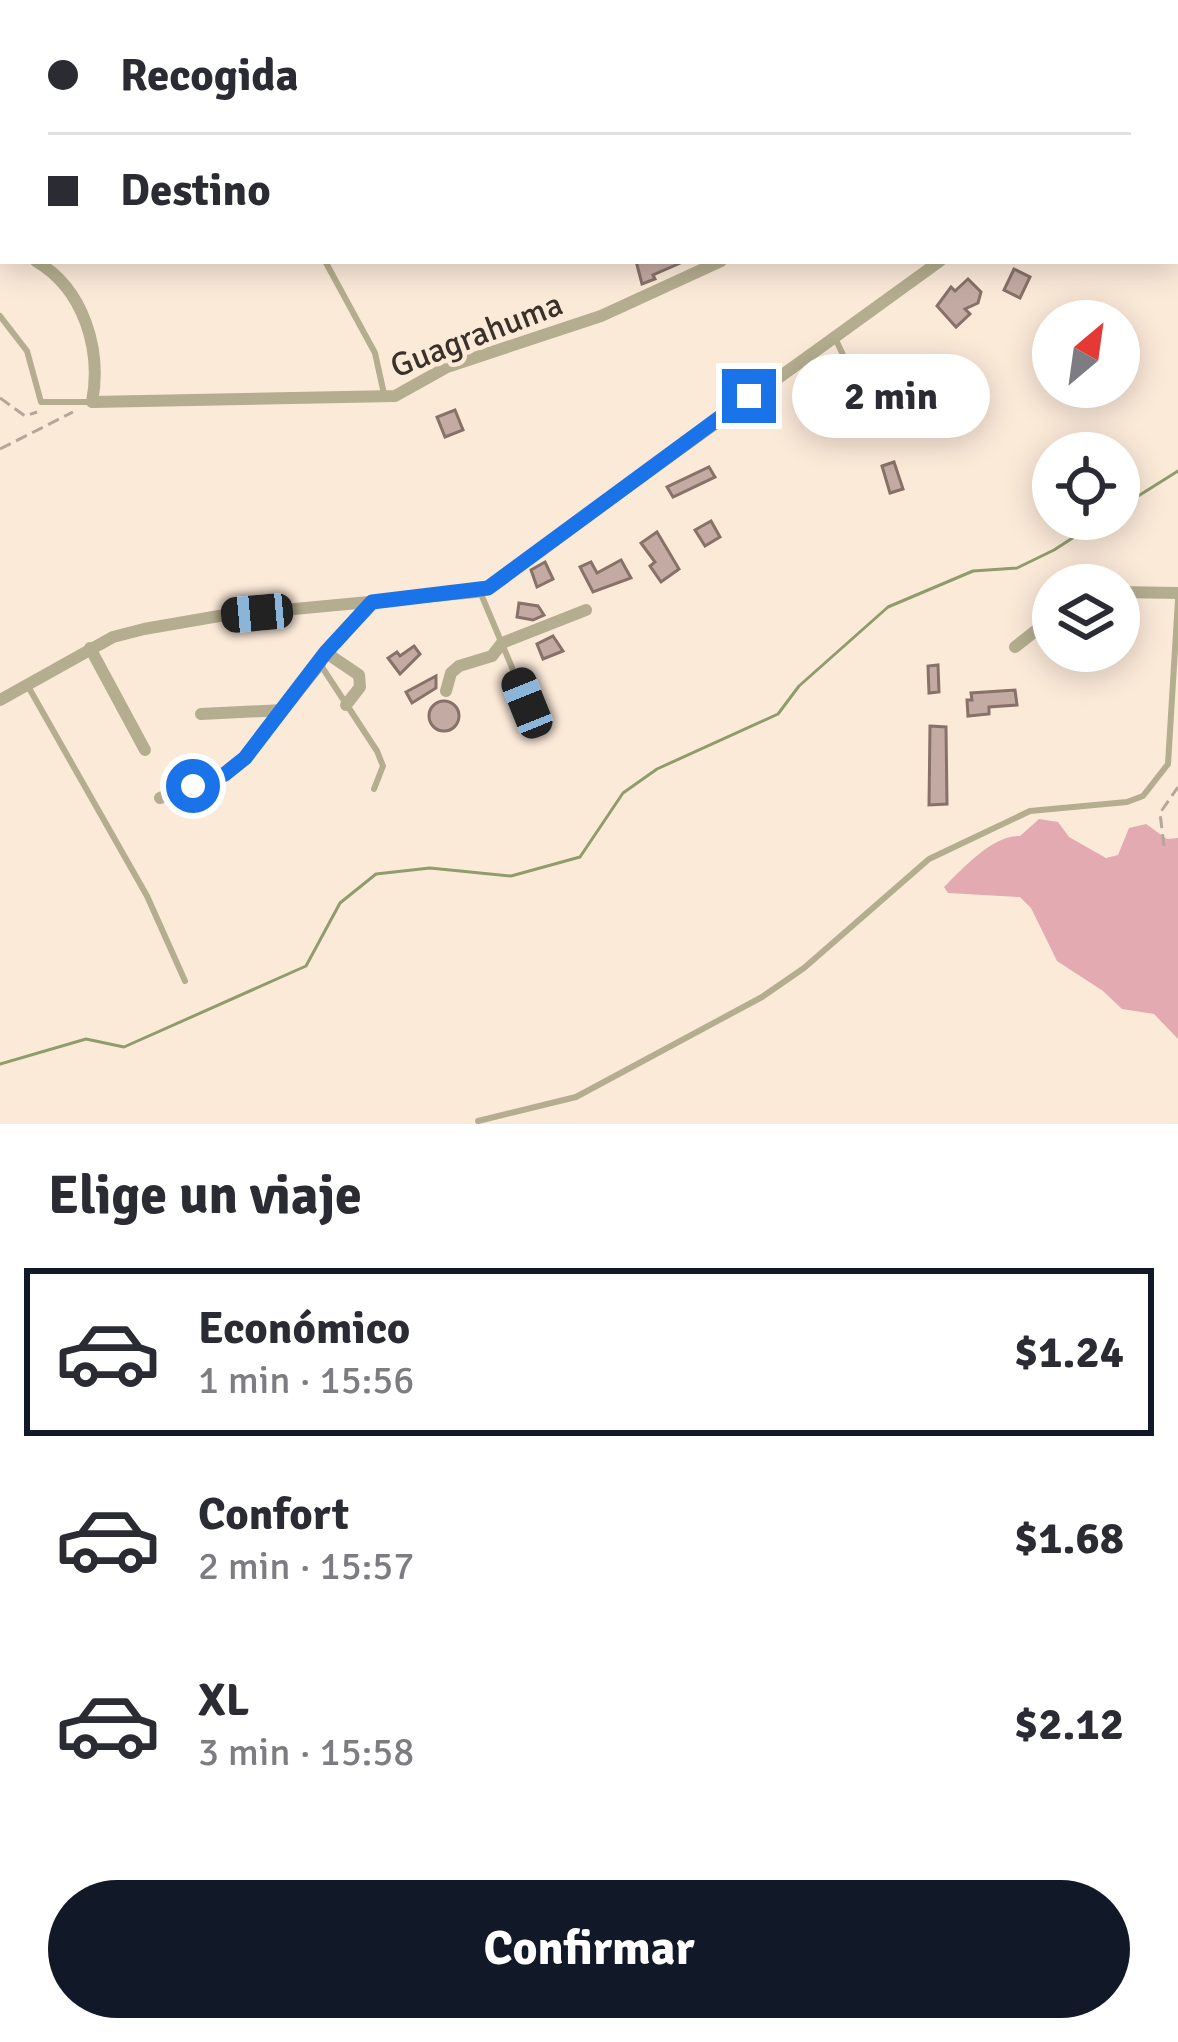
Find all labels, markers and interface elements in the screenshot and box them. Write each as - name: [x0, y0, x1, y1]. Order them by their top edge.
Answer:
- text: Recogida: [120, 48, 299, 103]
- text: Destino: [120, 163, 271, 218]
- street label: Guagrahuma: [385, 284, 568, 387]
- north arrow: [1032, 300, 1140, 408]
- map controls: [1032, 300, 1140, 672]
- callout: 2 min: [791, 354, 989, 438]
- route end: [722, 369, 776, 423]
- text: 2 min: [844, 372, 938, 420]
- button: locate: [1032, 432, 1140, 540]
- button: layers: [1032, 564, 1140, 672]
- car: [220, 592, 294, 634]
- car: [497, 663, 557, 743]
- route start: [166, 759, 220, 813]
- text: Elige un viaje: [48, 1162, 362, 1229]
- icon: car: [54, 1298, 162, 1406]
- text: Económico: [198, 1301, 410, 1356]
- text: $1.24: [1014, 1325, 1124, 1380]
- text: 1 min · 15:56: [198, 1356, 414, 1404]
- icon: car: [54, 1484, 162, 1592]
- text: Confort: [198, 1487, 349, 1542]
- text: $1.68: [1014, 1511, 1124, 1566]
- text: 2 min · 15:57: [198, 1542, 414, 1590]
- icon: car: [54, 1670, 162, 1778]
- text: XL: [198, 1673, 249, 1728]
- text: $2.12: [1014, 1697, 1124, 1752]
- text: 3 min · 15:58: [198, 1728, 414, 1776]
- button: Confirmar: [48, 1880, 1130, 2018]

